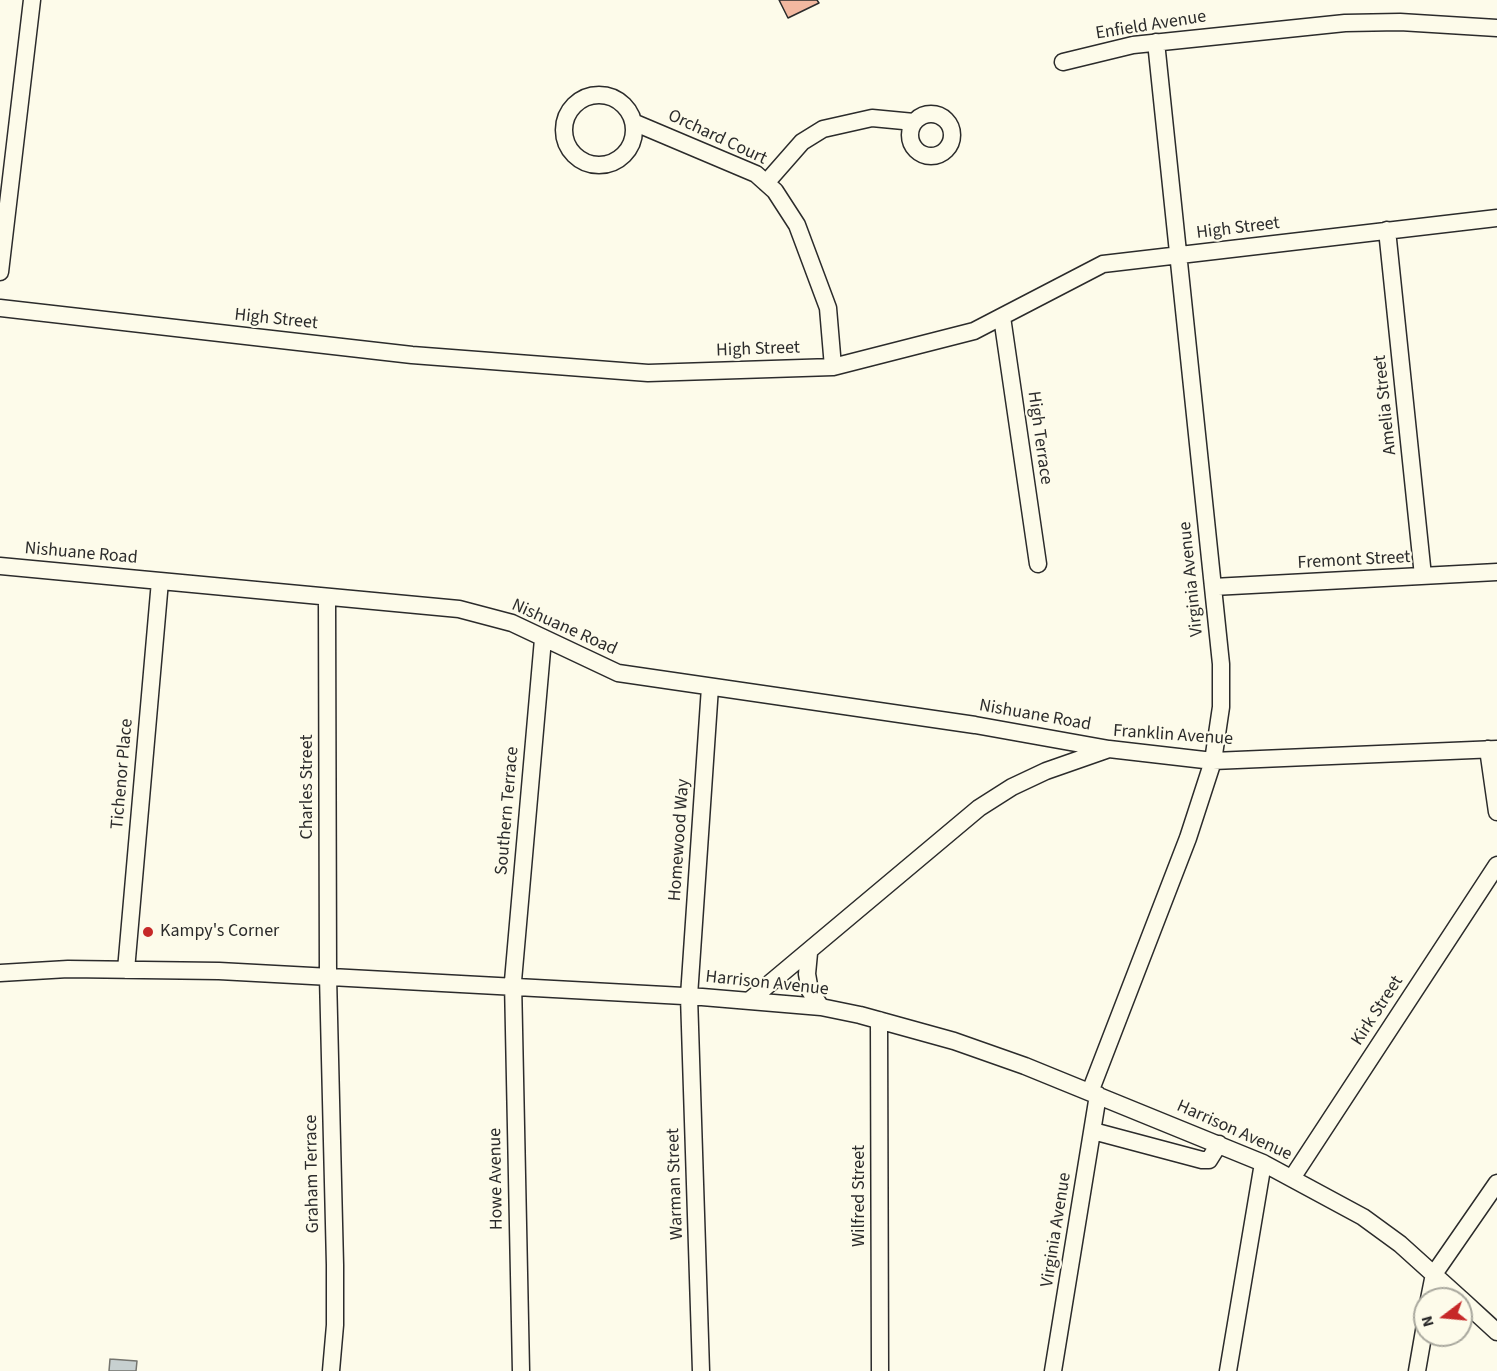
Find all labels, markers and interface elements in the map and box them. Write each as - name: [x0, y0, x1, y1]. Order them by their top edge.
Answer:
- street label: Enfield Avenue: [1094, 7, 1208, 45]
- street label: Orchard Court: [664, 106, 770, 170]
- street label: High Street: [1195, 213, 1281, 245]
- street label: High Street: [233, 305, 319, 335]
- street label: High Street: [716, 338, 800, 362]
- street label: Amelia Street: [1370, 354, 1402, 456]
- street label: High Terrace: [1022, 390, 1056, 486]
- street label: Virginia Avenue: [1175, 520, 1209, 638]
- street label: Nishuane Road: [24, 538, 138, 570]
- street label: Fremont Street: [1297, 547, 1411, 575]
- street label: Nishuane Road: [508, 595, 620, 661]
- street label: Nishuane Road: [977, 696, 1093, 736]
- street label: Tichenor Place: [107, 718, 139, 830]
- street label: Franklin Avenue: [1112, 721, 1234, 751]
- street label: Charles Street: [297, 734, 319, 840]
- street label: Southern Terrace: [492, 746, 524, 876]
- street label: Homewood Way: [665, 778, 695, 902]
- place label: Kampy's Corner: [160, 921, 279, 943]
- marker: Kampy's Corner: [141, 925, 155, 939]
- street label: Harrison Avenue: [704, 967, 830, 1001]
- street label: Kirk Street: [1348, 972, 1408, 1050]
- street label: Harrison Avenue: [1173, 1096, 1295, 1166]
- street label: Graham Terrace: [301, 1114, 325, 1234]
- street label: Howe Avenue: [485, 1128, 509, 1230]
- street label: Warman Street: [663, 1128, 689, 1240]
- street label: Wilfred Street: [849, 1145, 871, 1247]
- street label: Virginia Avenue: [1037, 1171, 1077, 1289]
- north arrow: [1413, 1287, 1473, 1347]
- text: N: [1416, 1313, 1440, 1330]

